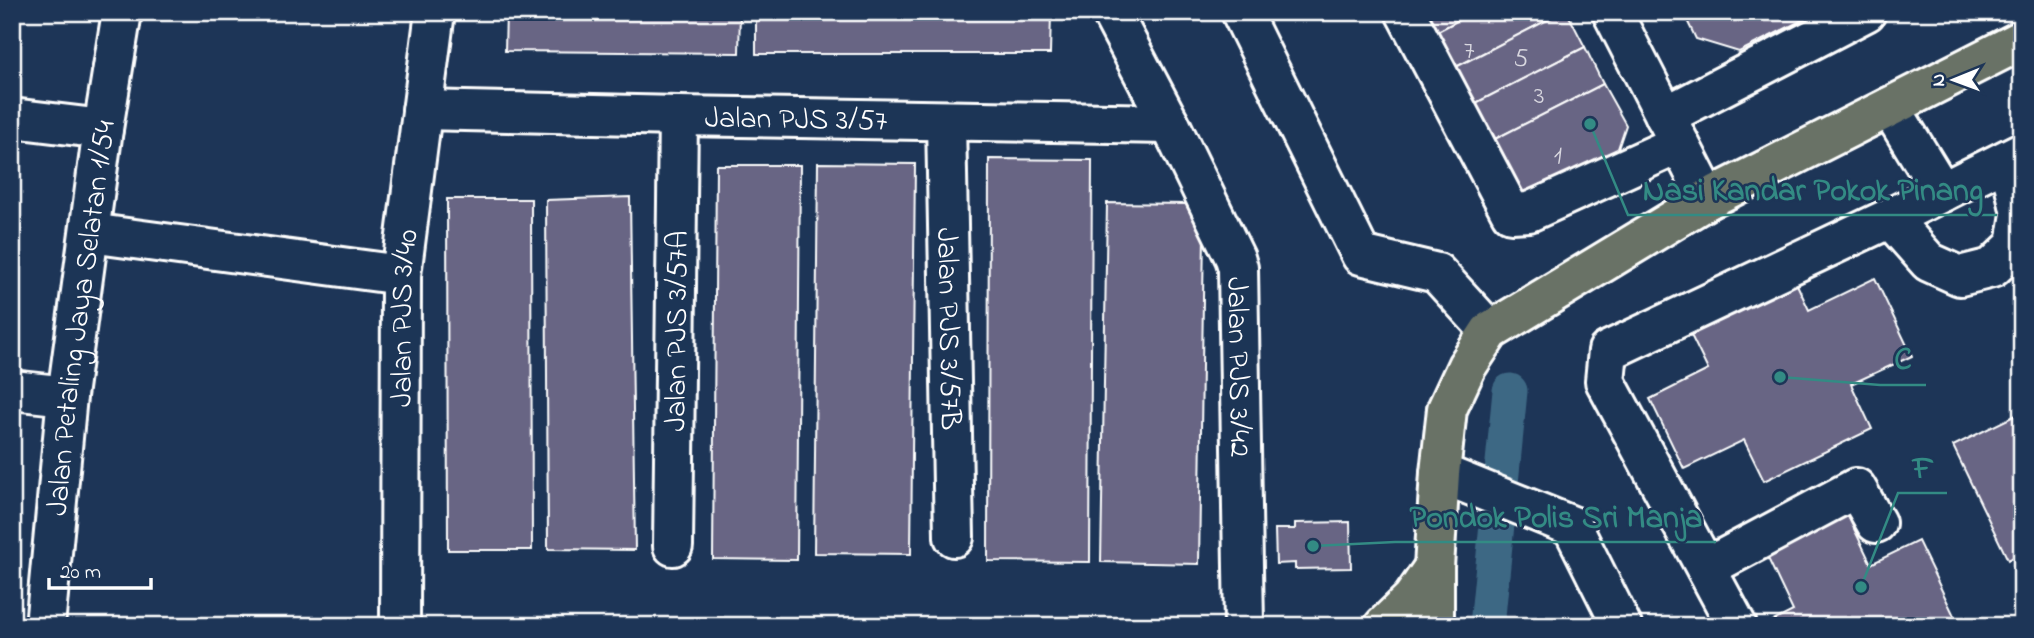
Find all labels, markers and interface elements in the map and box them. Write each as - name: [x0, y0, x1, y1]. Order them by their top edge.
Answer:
- house number: 7: [1464, 33, 1475, 71]
- house number: 5: [1514, 41, 1529, 79]
- north arrow: [1918, 46, 1988, 116]
- text: N: [1926, 73, 1953, 87]
- house number: 3: [1534, 78, 1544, 116]
- street label: Jalan PJS 3/57: [704, 97, 888, 144]
- street label: Jalan Petaling Jaya Selatan 1/54: [37, 117, 129, 518]
- house number: 1: [1554, 138, 1562, 176]
- callout: Nasi Kandar Pokok Pinang: [1628, 162, 1997, 215]
- text: Nasi Kandar Pokok Pinang: [1643, 169, 1983, 217]
- street label: Jalan PJS 3/40: [382, 227, 432, 407]
- street label: Jalan PJS 3/57B: [923, 227, 971, 431]
- street label: Jalan PJS 3/57A: [655, 230, 702, 432]
- street label: Jalan PJS 3/42: [1213, 277, 1260, 458]
- callout: C: [1880, 332, 1926, 385]
- text: C: [1894, 338, 1912, 385]
- callout: F: [1898, 440, 1947, 493]
- text: F: [1911, 447, 1934, 494]
- callout: Pondok Polis Sri Manja: [1395, 489, 1716, 542]
- text: Pondok Polis Sri Manja: [1410, 496, 1702, 543]
- scale bar: [49, 547, 150, 591]
- text: 20 m: [60, 558, 101, 588]

